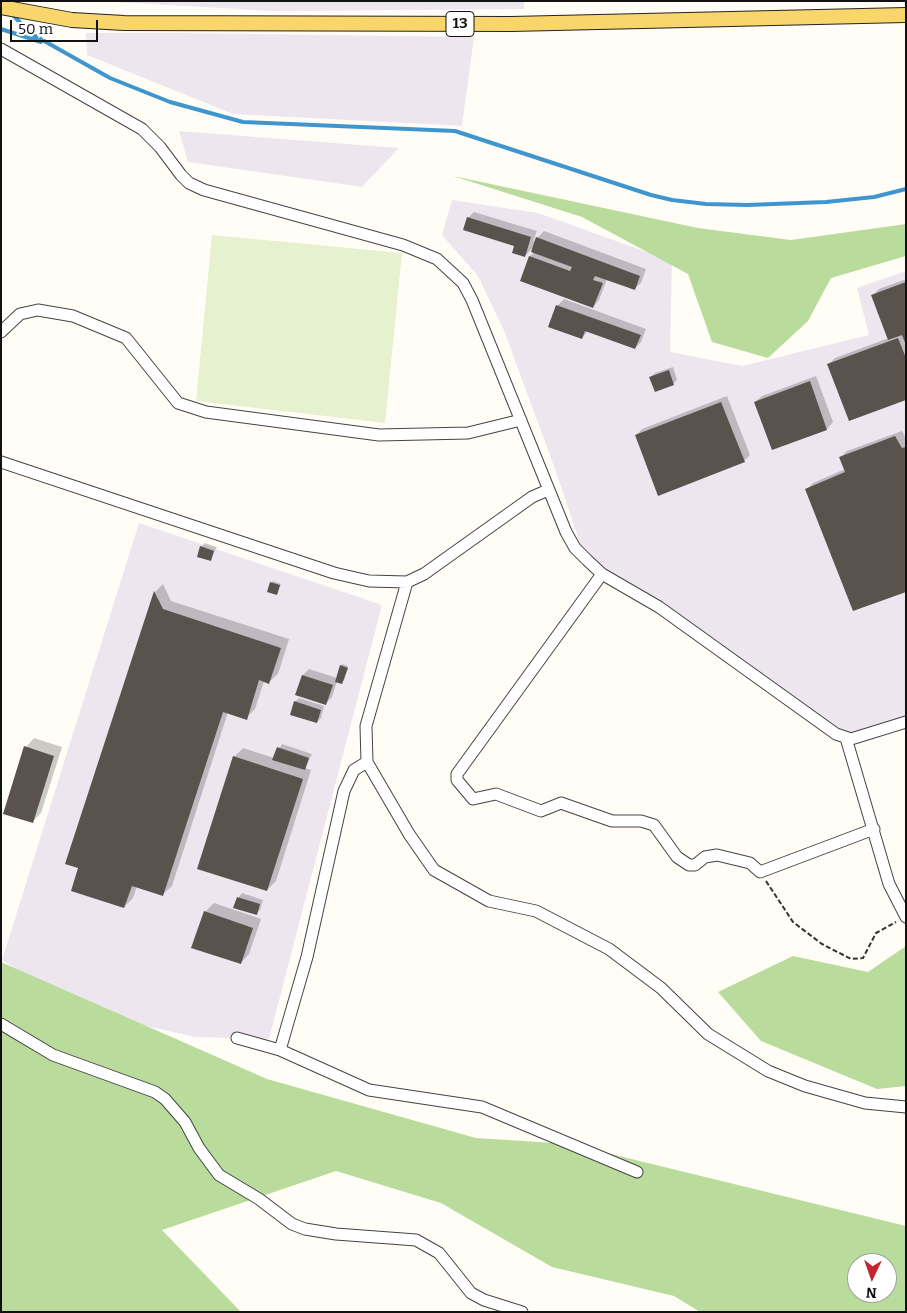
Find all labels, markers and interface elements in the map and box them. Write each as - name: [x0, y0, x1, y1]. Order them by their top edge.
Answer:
- scale bar: [12, 10, 100, 42]
- road number: 13: [446, 12, 474, 36]
- text: 50 m: [18, 20, 53, 38]
- north arrow: [847, 1253, 897, 1303]
- text: N: [865, 1284, 877, 1301]

